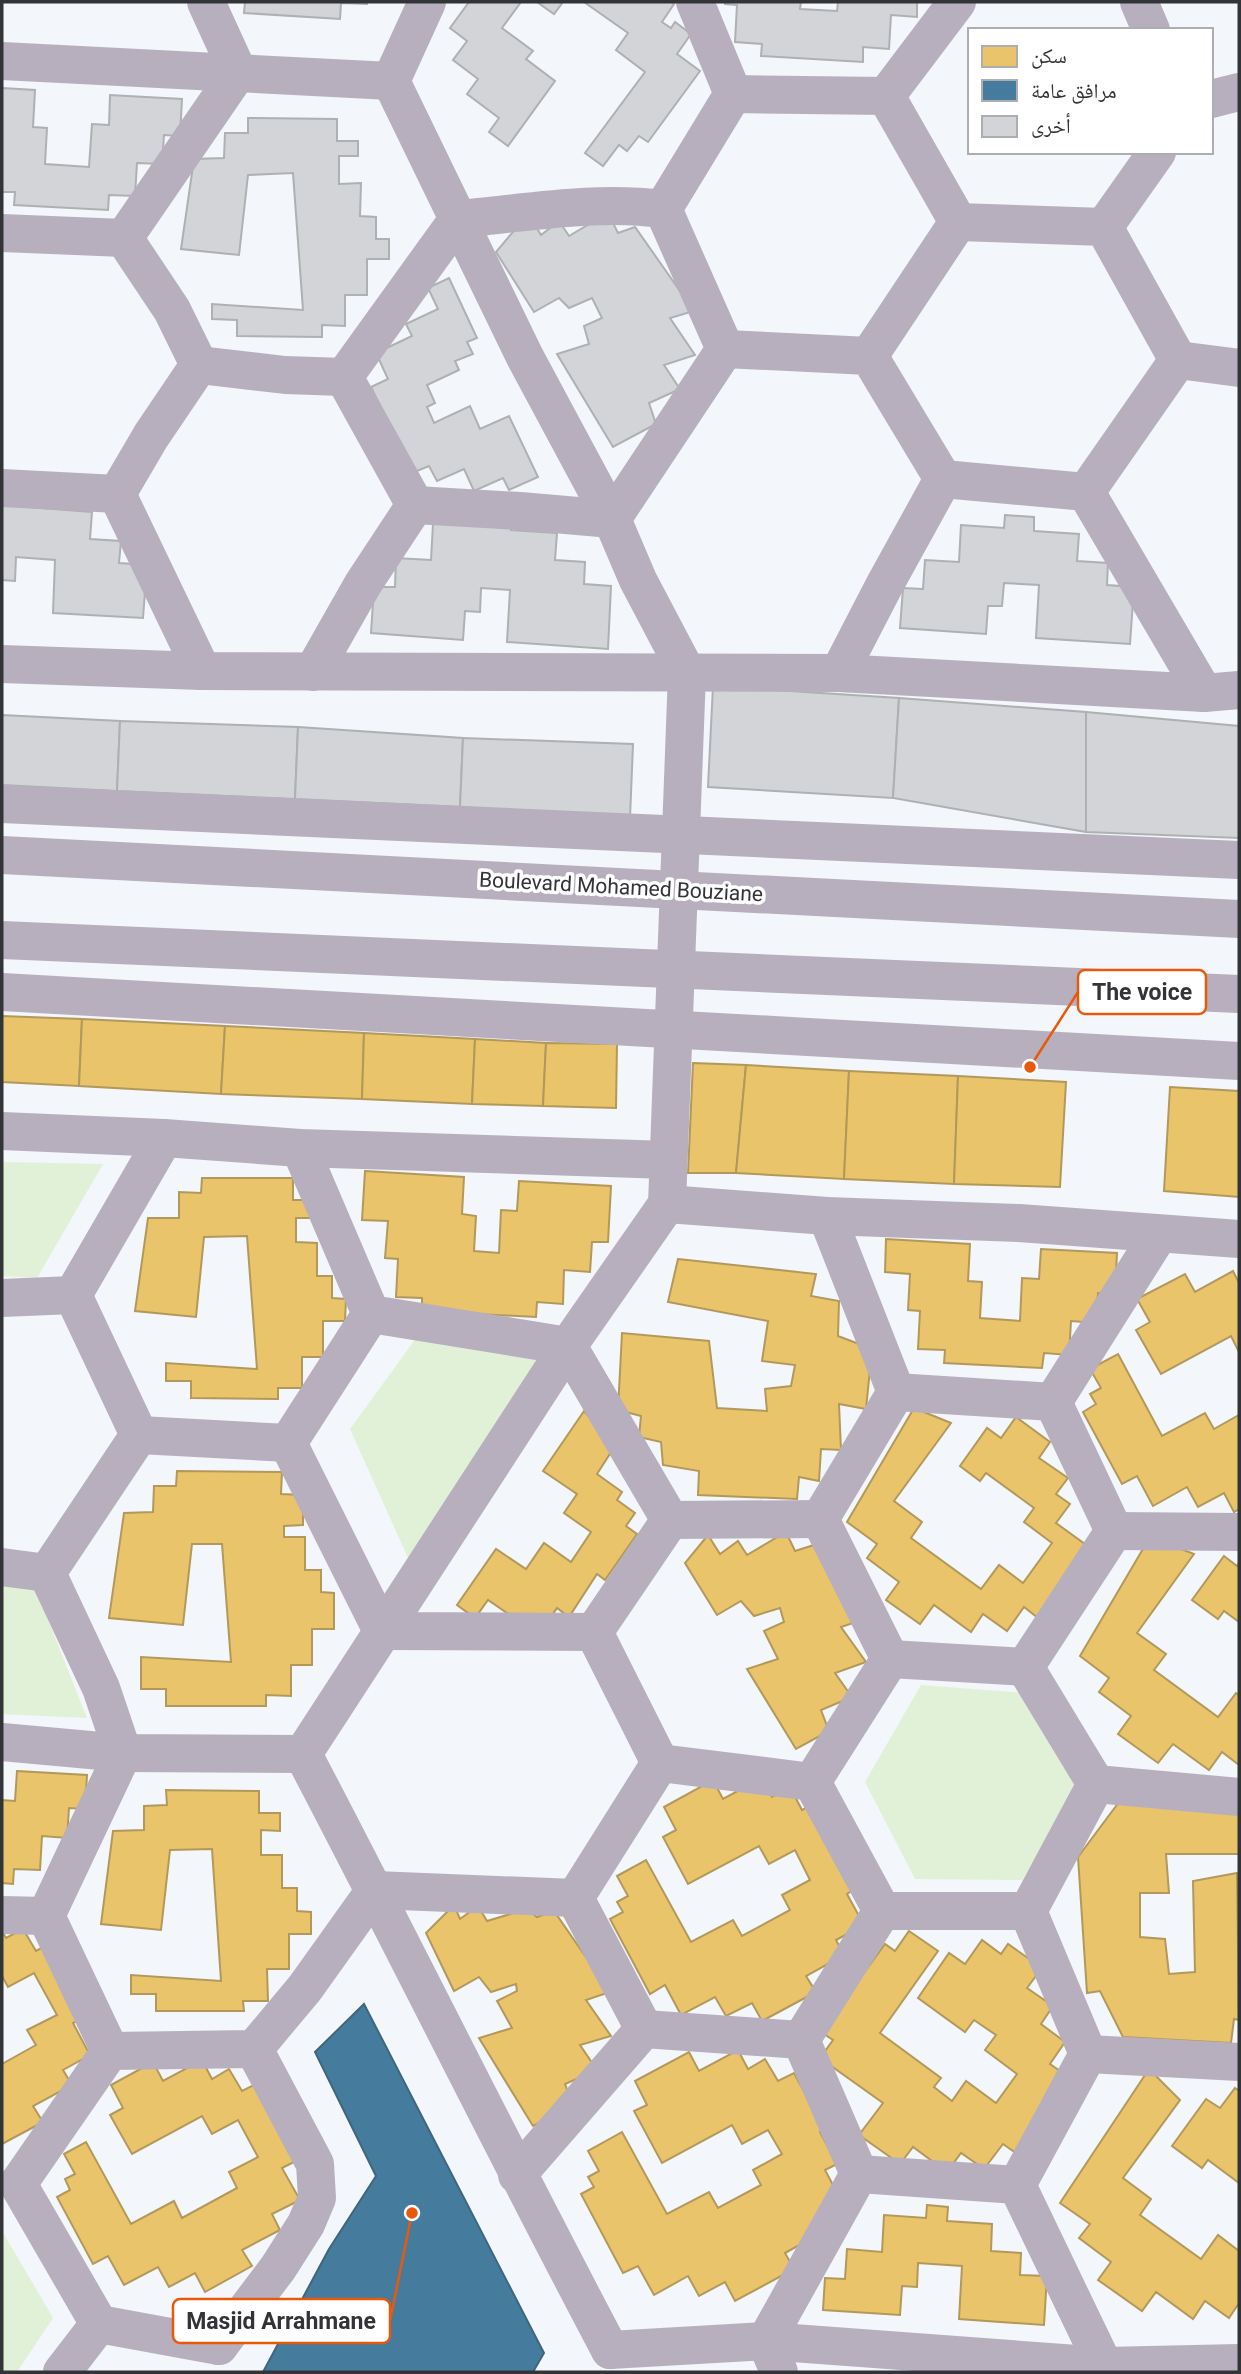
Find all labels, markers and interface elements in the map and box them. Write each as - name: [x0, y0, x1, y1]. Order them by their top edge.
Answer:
- legend: [968, 28, 1213, 154]
- text: سكن: [1031, 44, 1067, 69]
- text: مرافق عامة: [1031, 79, 1117, 104]
- text: أخرى: [1031, 113, 1071, 138]
- street label: Boulevard Mohamed Bouziane: [478, 868, 764, 906]
- callout: The voice: [1078, 970, 1206, 1014]
- text: The voice: [1092, 979, 1192, 1006]
- callout: Masjid Arrahmane: [173, 2299, 390, 2343]
- text: Masjid Arrahmane: [186, 2308, 376, 2335]

